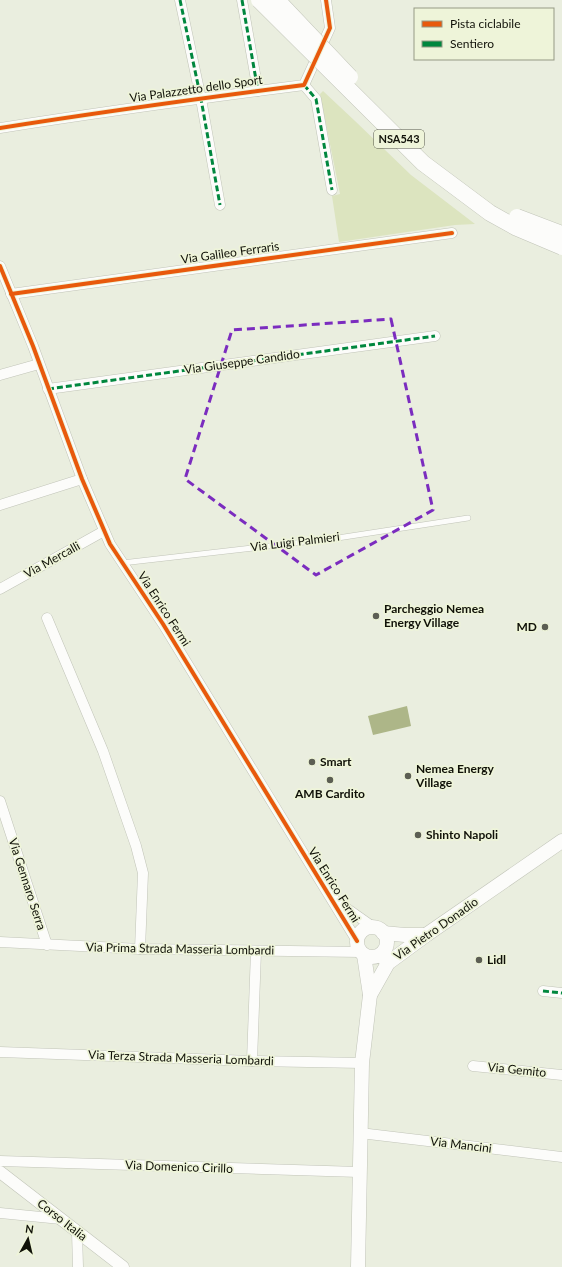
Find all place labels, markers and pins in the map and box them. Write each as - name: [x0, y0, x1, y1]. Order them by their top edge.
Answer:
- place label: Parcheggio Nemea Energy Village: [384, 601, 484, 630]
- marker: Parcheggio Nemea Energy Village: [371, 611, 381, 621]
- place label: MD: [517, 619, 537, 634]
- marker: MD: [540, 622, 550, 632]
- place label: Smart: [320, 754, 352, 769]
- marker: Smart: [307, 757, 317, 767]
- place label: Nemea Energy Village: [415, 761, 495, 790]
- marker: Nemea Energy Village: [403, 771, 413, 781]
- marker: AMB Cardito: [325, 775, 335, 785]
- place label: AMB Cardito: [294, 786, 365, 801]
- place label: Shinto Napoli: [426, 827, 498, 842]
- marker: Shinto Napoli: [413, 830, 423, 840]
- place label: Lidl: [487, 952, 506, 967]
- marker: Lidl: [474, 955, 484, 965]

